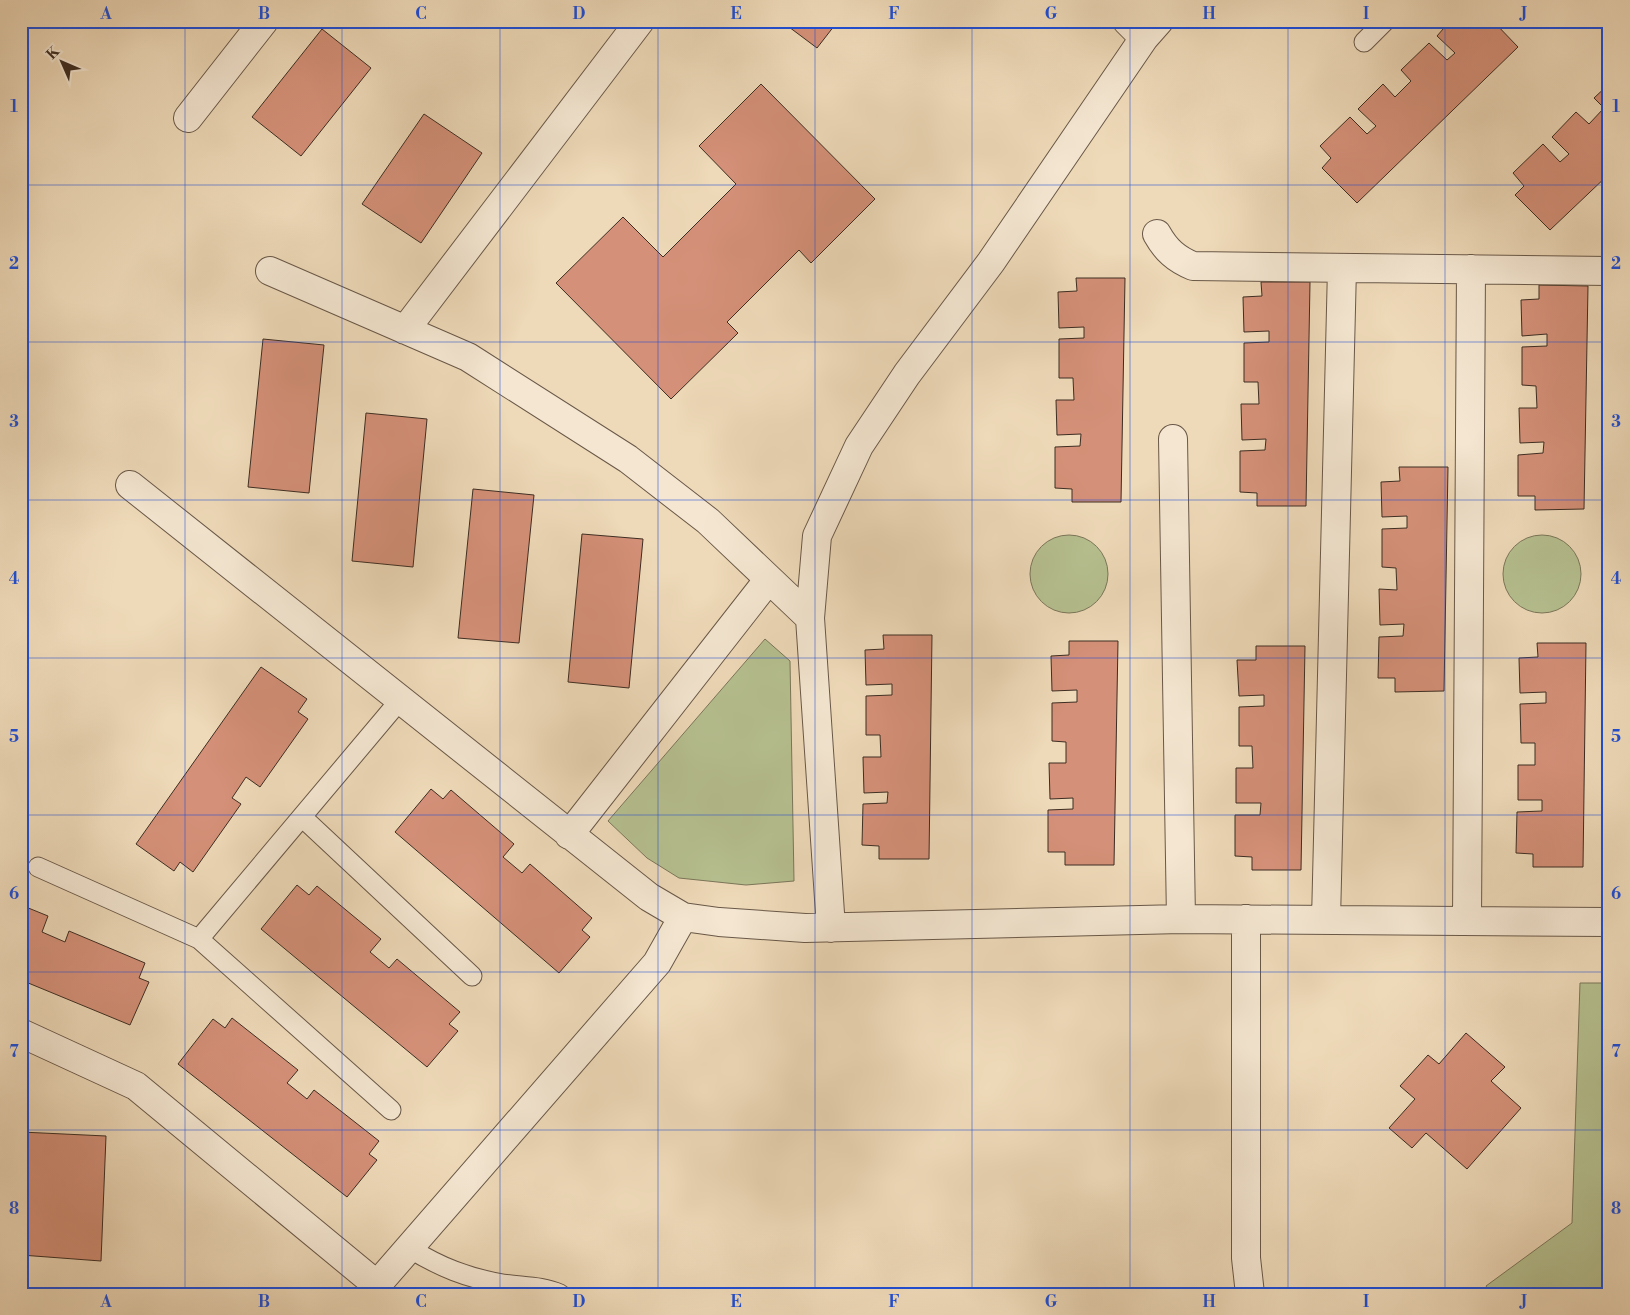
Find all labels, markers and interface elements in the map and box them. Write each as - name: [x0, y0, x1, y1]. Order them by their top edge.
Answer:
- text: A: [99, 4, 112, 24]
- text: B: [258, 4, 270, 24]
- text: C: [415, 4, 427, 24]
- text: D: [573, 4, 586, 24]
- text: E: [730, 4, 742, 24]
- text: F: [888, 4, 900, 24]
- text: G: [1045, 4, 1058, 24]
- text: H: [1202, 4, 1216, 24]
- text: I: [1363, 4, 1369, 24]
- text: J: [1519, 4, 1527, 24]
- north arrow: [38, 38, 88, 88]
- text: K: [43, 43, 64, 64]
- text: 1: [10, 97, 18, 117]
- text: 1: [1612, 97, 1620, 117]
- text: 2: [9, 254, 19, 274]
- text: 2: [1611, 254, 1621, 274]
- text: 3: [9, 412, 19, 432]
- text: 3: [1611, 412, 1621, 432]
- text: 4: [9, 569, 20, 589]
- text: 4: [1611, 569, 1622, 589]
- text: 5: [9, 727, 19, 747]
- text: 5: [1611, 727, 1621, 747]
- text: 6: [9, 884, 19, 904]
- text: 6: [1611, 884, 1621, 904]
- text: 7: [9, 1042, 19, 1062]
- text: 7: [1611, 1042, 1621, 1062]
- text: 8: [9, 1199, 19, 1219]
- text: 8: [1611, 1199, 1621, 1219]
- text: A: [99, 1292, 112, 1312]
- text: B: [258, 1292, 270, 1312]
- text: C: [415, 1292, 427, 1312]
- text: D: [573, 1292, 586, 1312]
- text: E: [730, 1292, 742, 1312]
- text: F: [888, 1292, 900, 1312]
- text: G: [1045, 1292, 1058, 1312]
- text: H: [1202, 1292, 1216, 1312]
- text: I: [1363, 1292, 1369, 1312]
- text: J: [1519, 1292, 1527, 1312]

